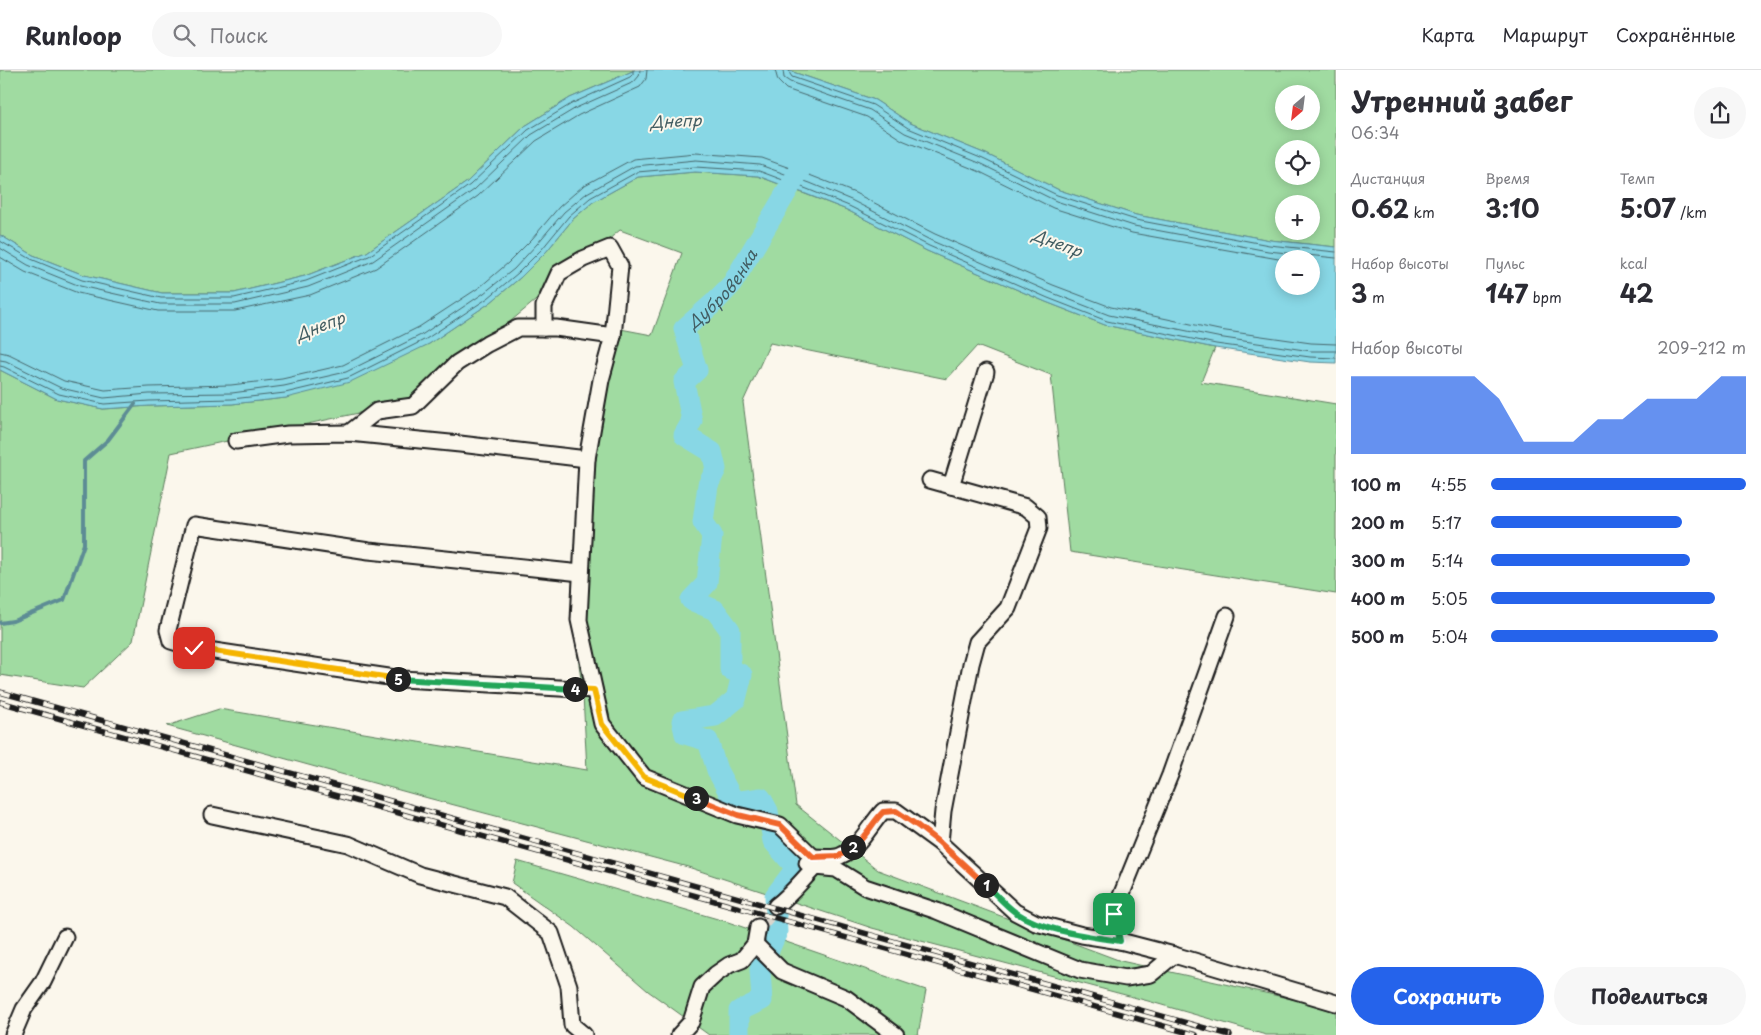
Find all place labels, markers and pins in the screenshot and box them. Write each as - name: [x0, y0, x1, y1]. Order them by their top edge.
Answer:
- pin: [173, 627, 215, 669]
- pin: 5: [386, 666, 410, 692]
- pin: 4: [562, 676, 588, 702]
- pin: 3: [684, 786, 708, 810]
- pin: 2: [840, 834, 866, 860]
- pin: 1: [974, 872, 998, 898]
- pin: [1093, 893, 1135, 935]

